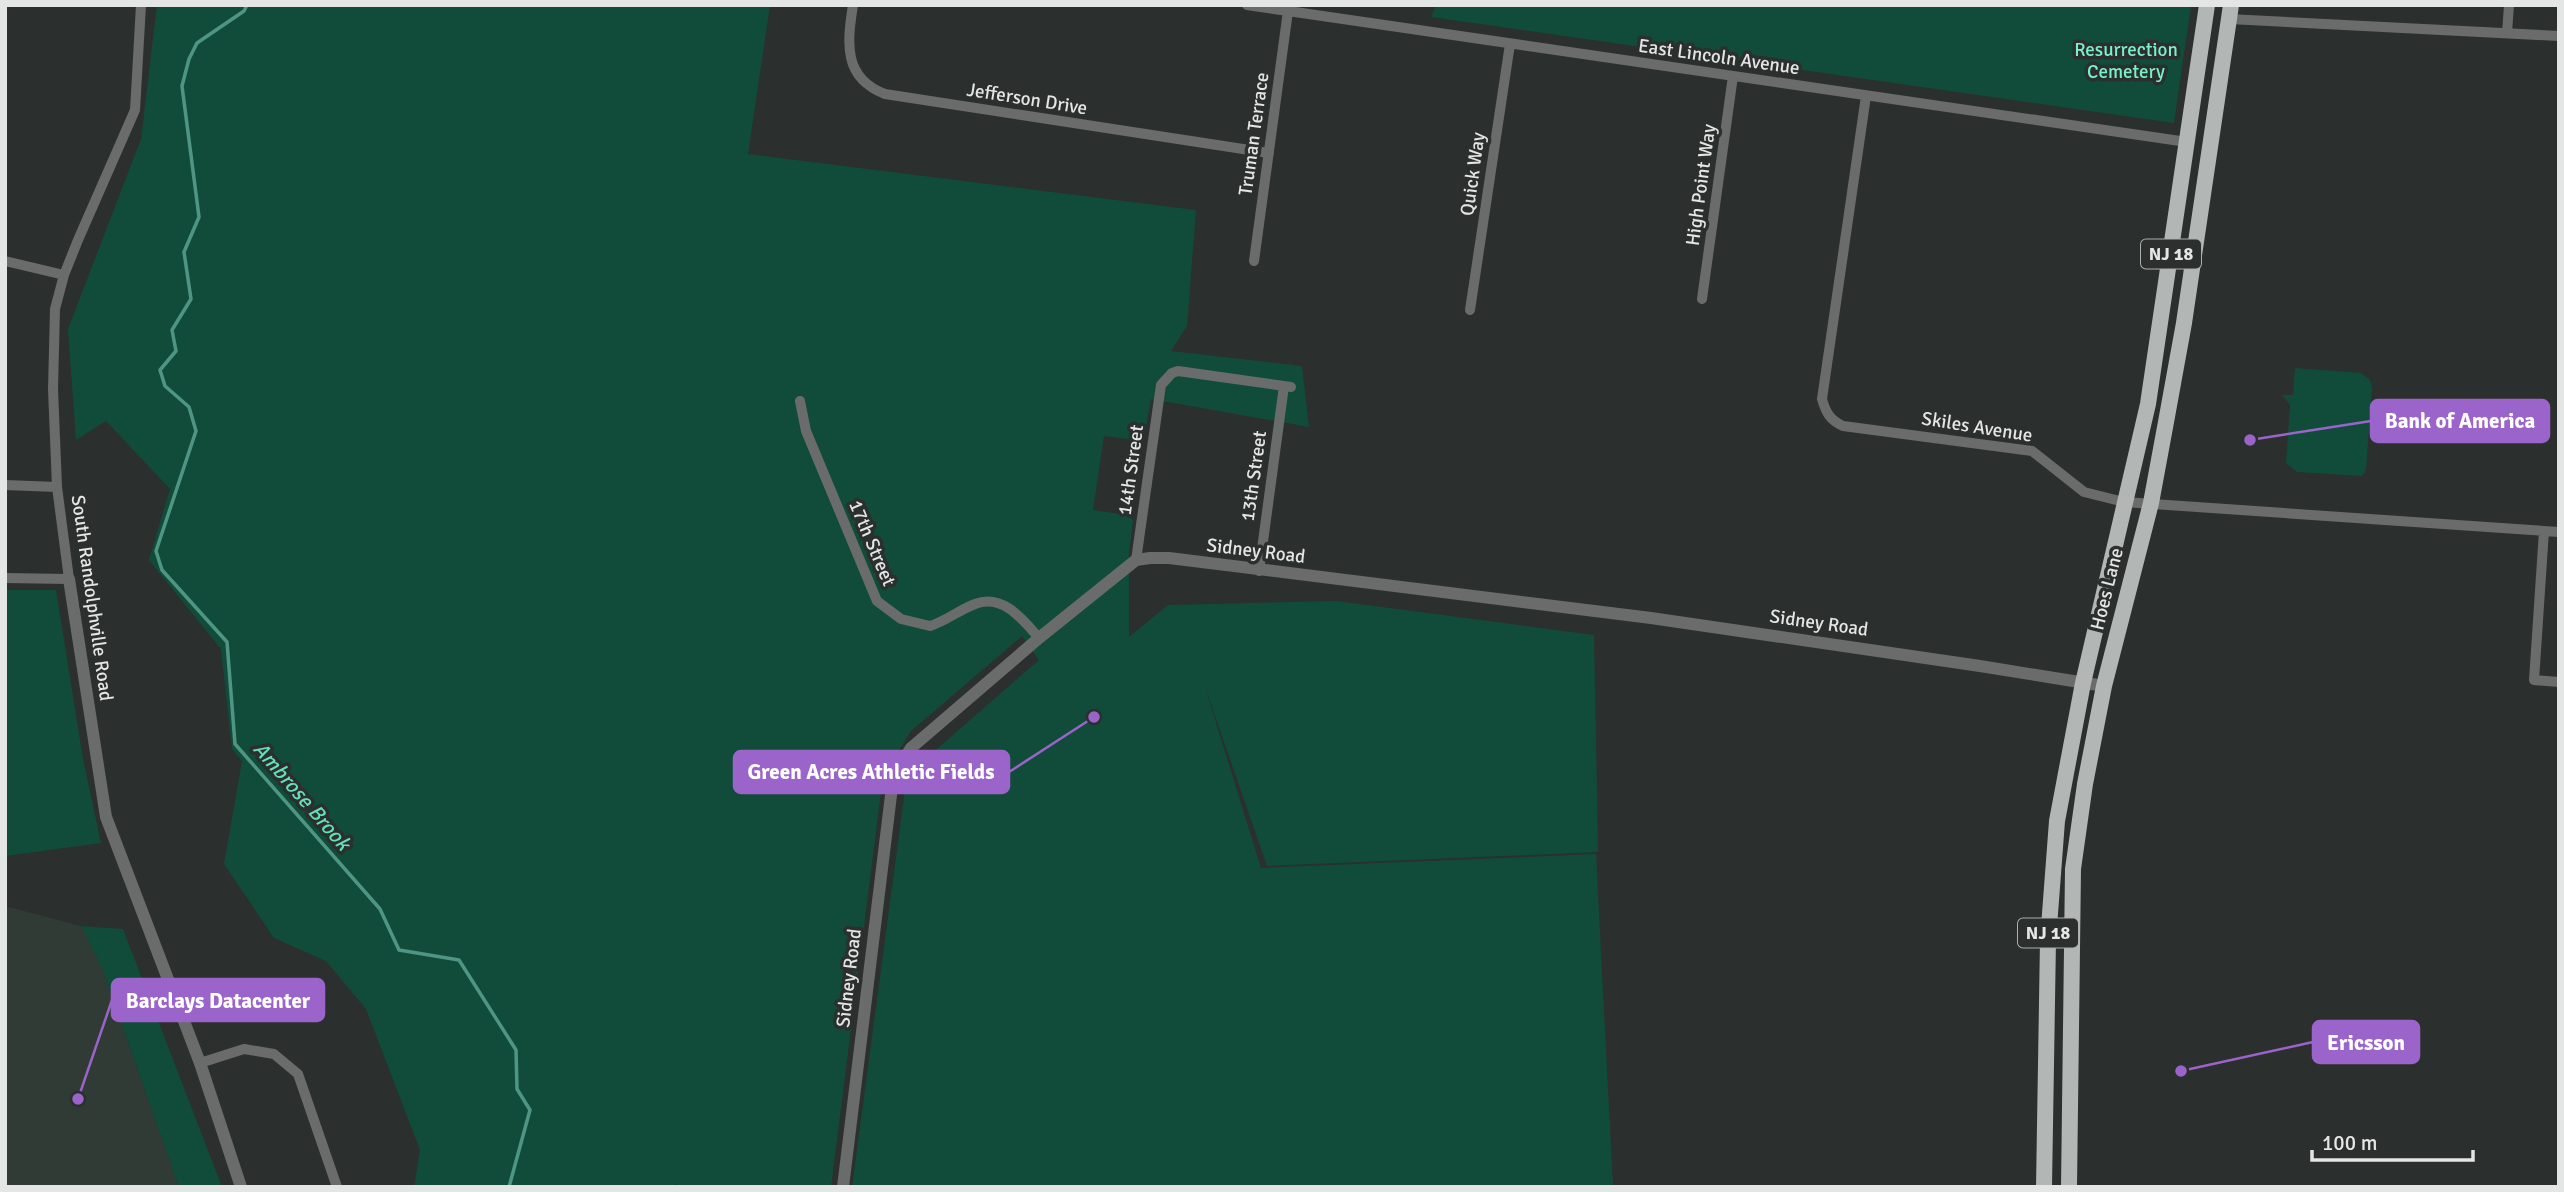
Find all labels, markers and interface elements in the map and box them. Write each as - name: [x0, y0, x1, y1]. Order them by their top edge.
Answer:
- street label: East Lincoln Avenue: [1637, 34, 1801, 80]
- park label: Resurrection Cemetery: [2074, 38, 2178, 84]
- street label: Truman Terrace: [1233, 71, 1275, 197]
- street label: Jefferson Drive: [965, 78, 1089, 120]
- street label: High Point Way: [1681, 122, 1721, 247]
- street label: Quick Way: [1455, 130, 1491, 217]
- road number: NJ 18: [2141, 240, 2201, 268]
- callout: Bank of America: [2371, 400, 2549, 442]
- street label: Skiles Avenue: [1920, 406, 2034, 448]
- text: Bank of America: [2385, 408, 2535, 434]
- street label: 14th Street: [1113, 423, 1149, 517]
- street label: 13th Street: [1236, 429, 1272, 523]
- street label: South Randolphville Road: [66, 494, 118, 702]
- street label: 17th Street: [843, 496, 901, 590]
- street label: Sidney Road: [1205, 533, 1307, 569]
- street label: Hoes Lane: [2085, 545, 2129, 633]
- street label: Sidney Road: [1768, 604, 1870, 642]
- water label: Ambrose Brook: [248, 736, 358, 857]
- callout: Green Acres Athletic Fields: [734, 751, 1009, 793]
- text: Green Acres Athletic Fields: [748, 759, 994, 785]
- road number: NJ 18: [2018, 918, 2078, 948]
- street label: Sidney Road: [831, 927, 867, 1029]
- callout: Barclays Datacenter: [112, 979, 324, 1021]
- text: Barclays Datacenter: [126, 988, 311, 1014]
- callout: Ericsson: [2313, 1021, 2419, 1063]
- text: Ericsson: [2327, 1030, 2405, 1056]
- scale bar: [2312, 1118, 2473, 1162]
- text: 100 m: [2322, 1130, 2377, 1156]

